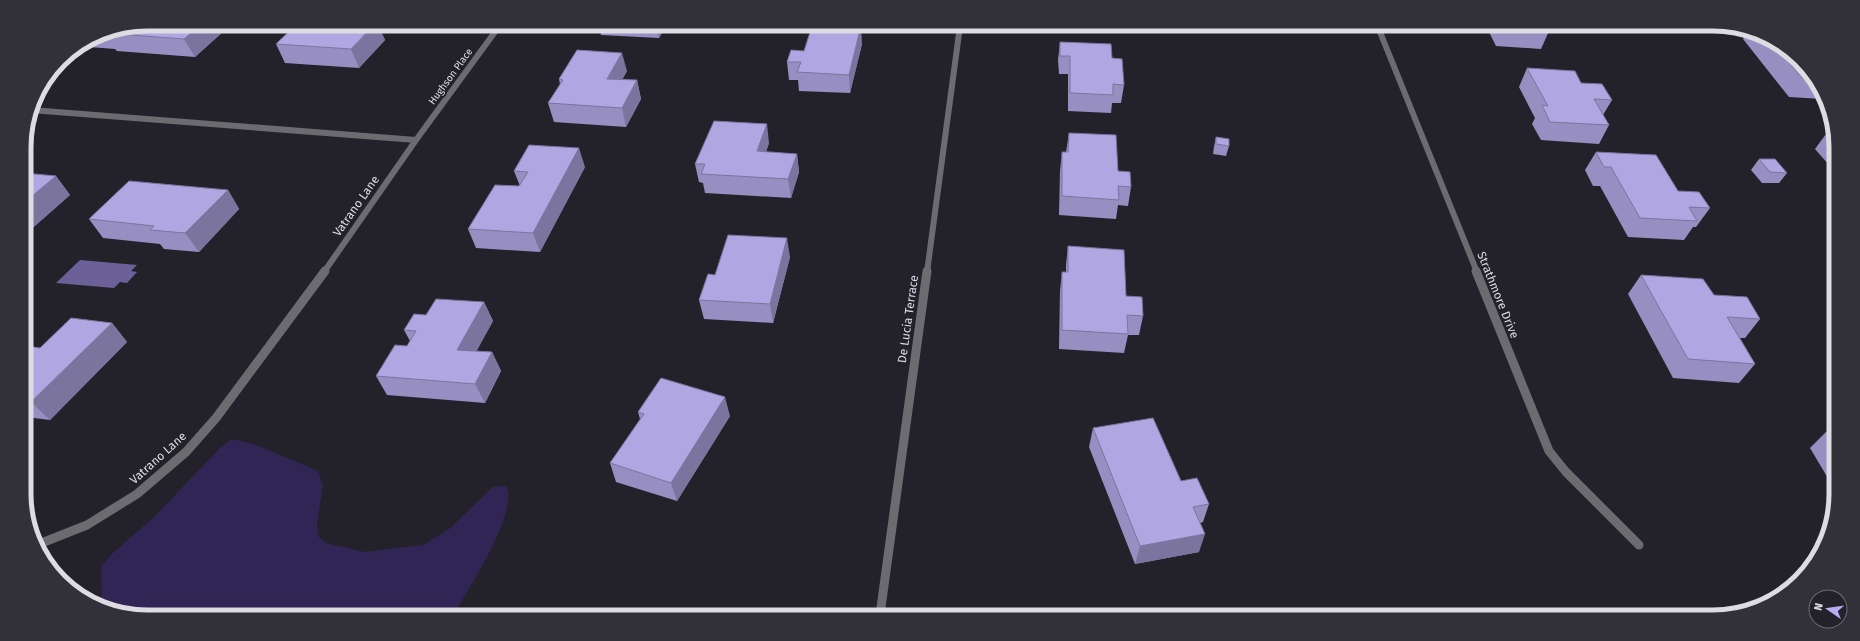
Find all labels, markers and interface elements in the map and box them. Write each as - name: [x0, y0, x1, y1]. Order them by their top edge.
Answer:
- street label: Hughson Place: [426, 46, 475, 107]
- street label: Vatrano Lane: [330, 173, 382, 239]
- street label: Strathmore Drive: [1474, 250, 1522, 340]
- street label: De Lucia Terrace: [895, 274, 921, 364]
- street label: Vatrano Lane: [127, 429, 189, 487]
- north arrow: [1808, 589, 1848, 629]
- text: N: [1812, 602, 1826, 612]

